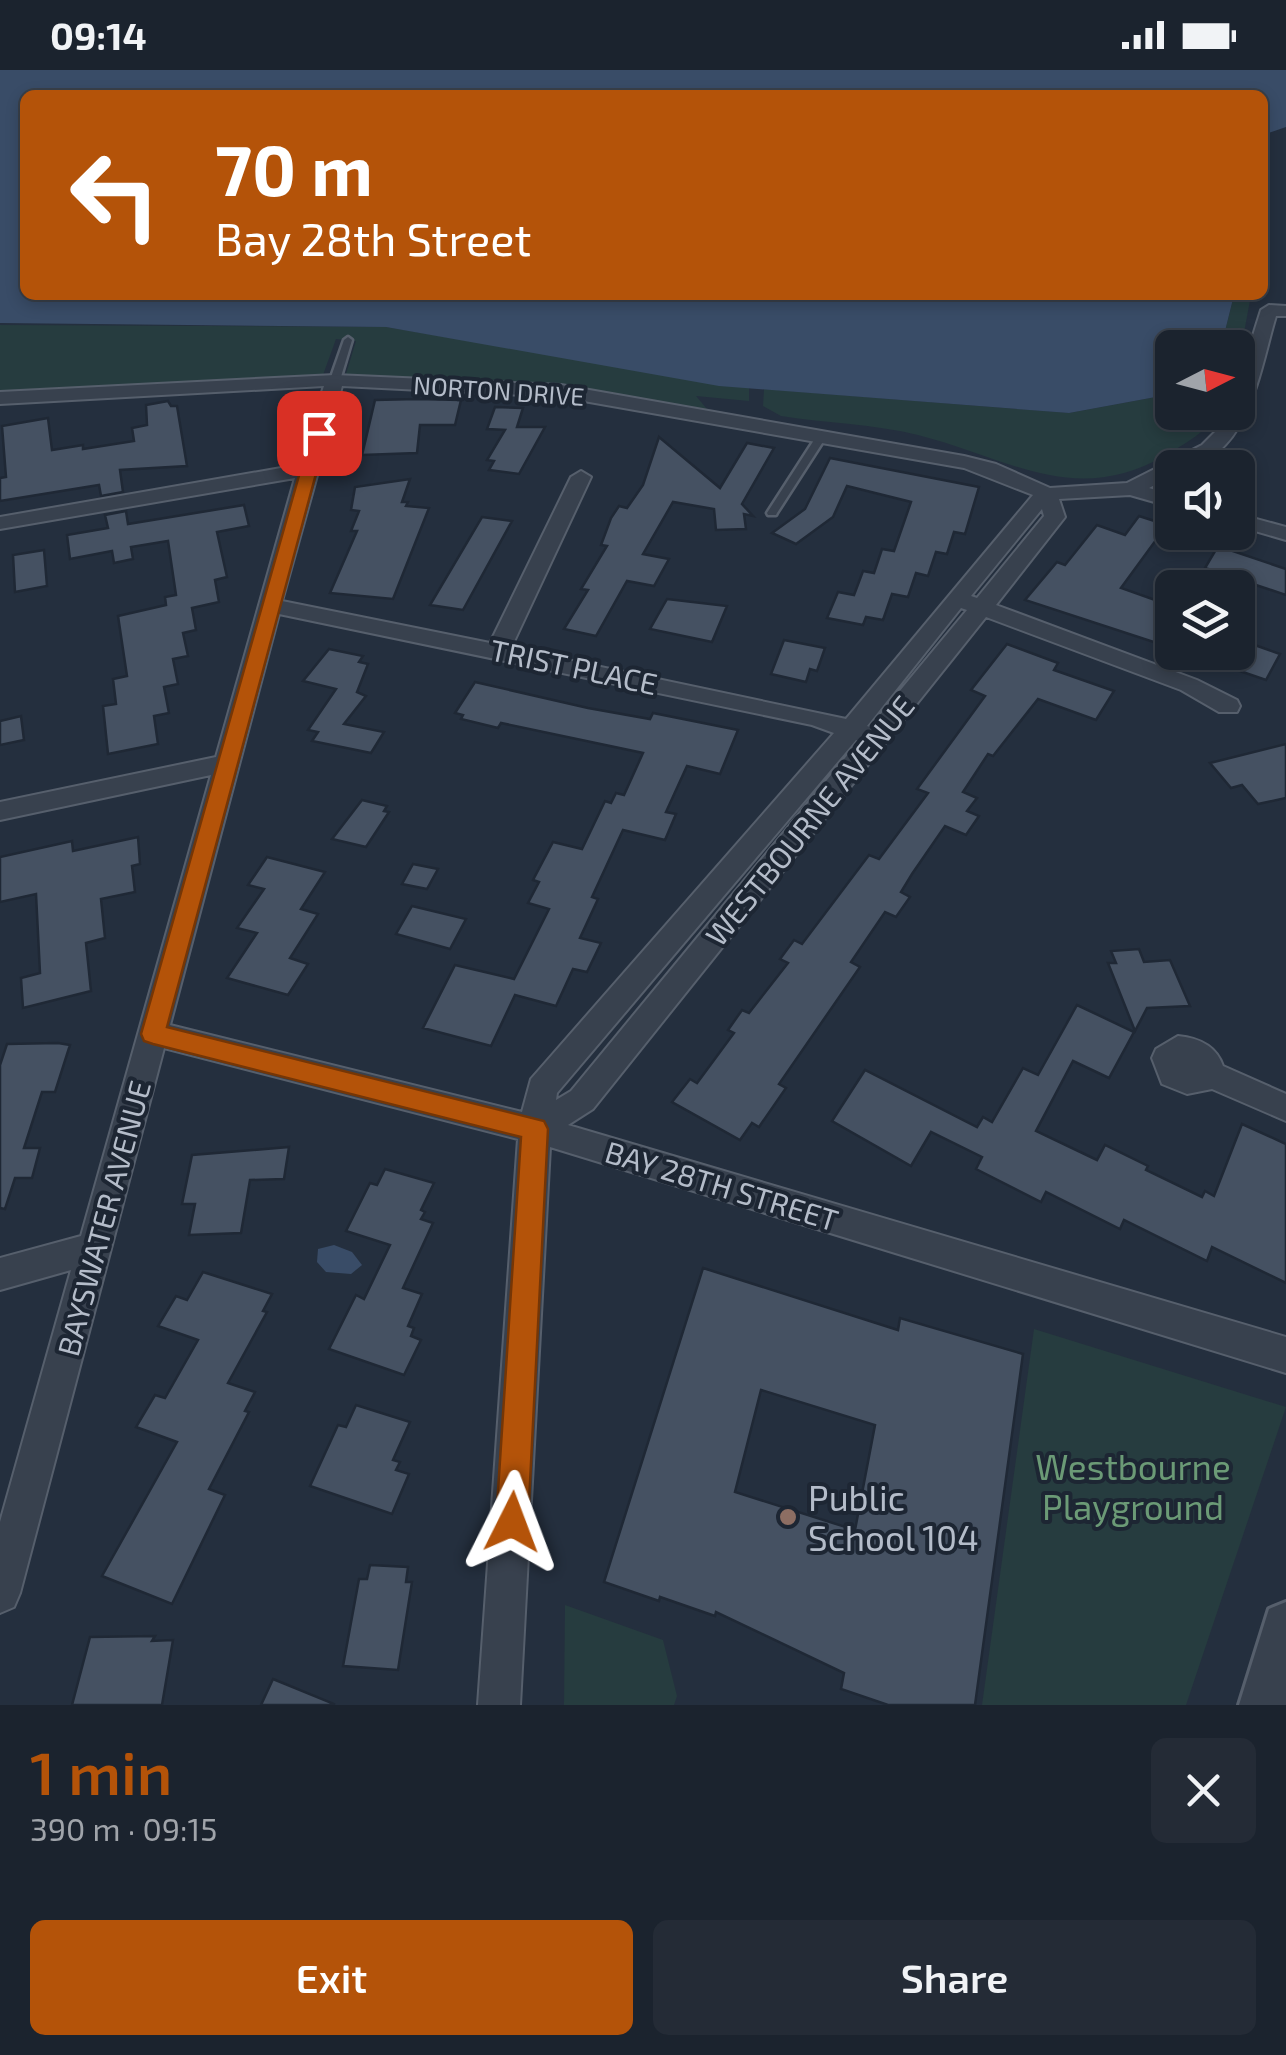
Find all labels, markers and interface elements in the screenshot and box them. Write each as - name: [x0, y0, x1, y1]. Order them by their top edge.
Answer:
- text: 09:14: [50, 12, 147, 58]
- text: 70 m: [215, 126, 373, 210]
- icon: left: [50, 130, 180, 260]
- text: Bay 28th Street: [215, 211, 531, 265]
- north arrow: [1155, 330, 1255, 430]
- map controls: [1155, 330, 1255, 670]
- street label: NORTON DRIVE: [412, 369, 586, 411]
- pin: [277, 391, 362, 476]
- icon: arrive: [292, 406, 347, 461]
- button: sound: [1155, 450, 1255, 550]
- button: layers: [1155, 570, 1255, 670]
- street label: TRIST PLACE: [487, 631, 661, 701]
- street label: WESTBOURNE AVENUE: [697, 688, 921, 952]
- street label: BAYSWATER AVENUE: [49, 1076, 157, 1360]
- street label: BAY 28TH STREET: [601, 1132, 843, 1238]
- park label: Westbourne Playground: [1035, 1445, 1231, 1527]
- position arrow: [460, 1470, 564, 1574]
- place label: Public School 104: [808, 1476, 979, 1558]
- marker: Public School 104: [777, 1506, 799, 1528]
- text: 1 min: [30, 1735, 172, 1807]
- button: close: [1151, 1738, 1256, 1843]
- text: 390 m · 09:15: [30, 1809, 217, 1847]
- button: Exit: [30, 1920, 633, 2035]
- button: Share: [653, 1920, 1256, 2035]

